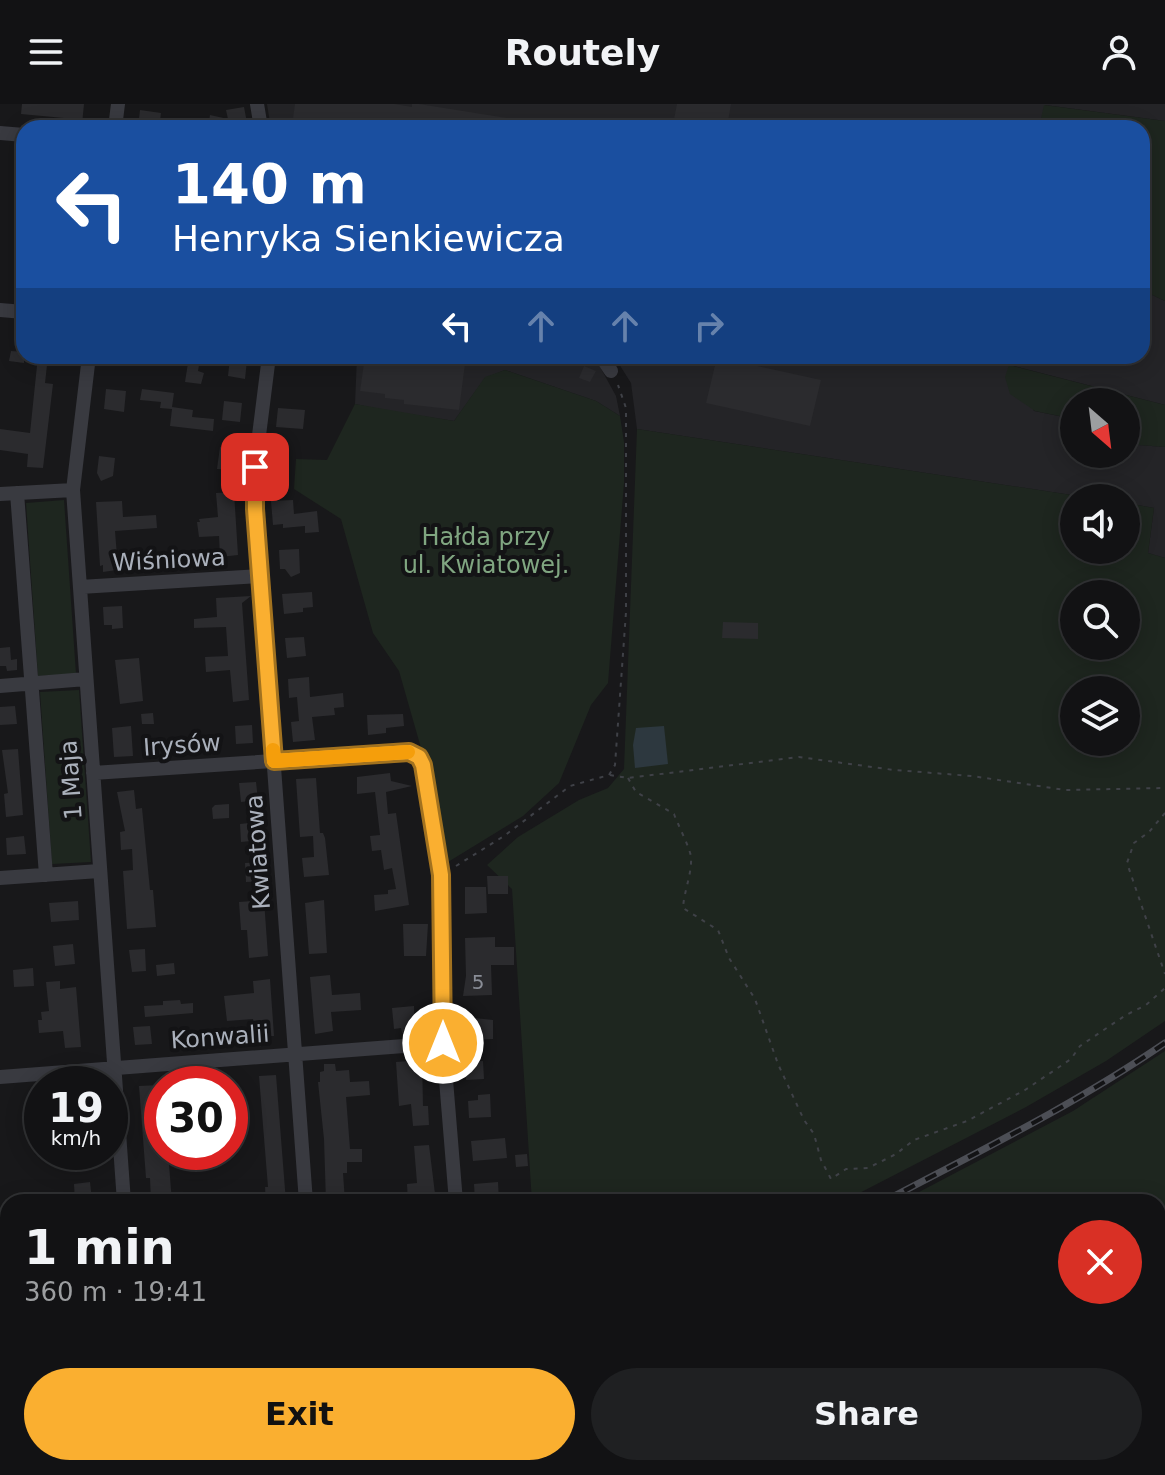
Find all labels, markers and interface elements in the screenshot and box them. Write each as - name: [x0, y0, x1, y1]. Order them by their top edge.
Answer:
- icon: menu: [24, 30, 68, 74]
- icon: person: [1097, 30, 1141, 74]
- text: Routely: [505, 32, 660, 73]
- text: 140 m: [172, 151, 367, 216]
- icon: left: [40, 152, 144, 256]
- text: Henryka Sienkiewicza: [172, 218, 565, 259]
- icon: left: [435, 304, 479, 348]
- icon: ahead: [519, 304, 563, 348]
- icon: ahead: [603, 304, 647, 348]
- icon: right: [687, 304, 731, 348]
- north arrow: [1060, 388, 1140, 468]
- map controls: [1060, 388, 1140, 756]
- pin: [221, 433, 289, 501]
- icon: arrive: [233, 445, 277, 489]
- button: sound: [1060, 484, 1140, 564]
- park label: Hałda przy ul. Kwiatowej.: [403, 523, 569, 579]
- street label: Wiśniowa: [112, 543, 226, 577]
- button: search: [1060, 580, 1140, 660]
- button: layers: [1060, 676, 1140, 756]
- street label: Irysów: [142, 728, 222, 762]
- street label: 1 Maja: [54, 739, 88, 821]
- street label: Kwiatowa: [240, 794, 276, 910]
- house number: 5: [472, 970, 484, 994]
- position arrow: [401, 1001, 485, 1085]
- street label: Konwalii: [170, 1020, 270, 1054]
- speed limit sign: 30: [144, 1066, 248, 1170]
- text: 19: [48, 1085, 104, 1131]
- text: km/h: [51, 1126, 101, 1150]
- text: 1 min: [24, 1219, 175, 1275]
- button: close: [1058, 1220, 1142, 1304]
- text: 360 m · 19:41: [24, 1277, 207, 1307]
- button: Exit: [24, 1368, 575, 1460]
- button: Share: [591, 1368, 1142, 1460]

